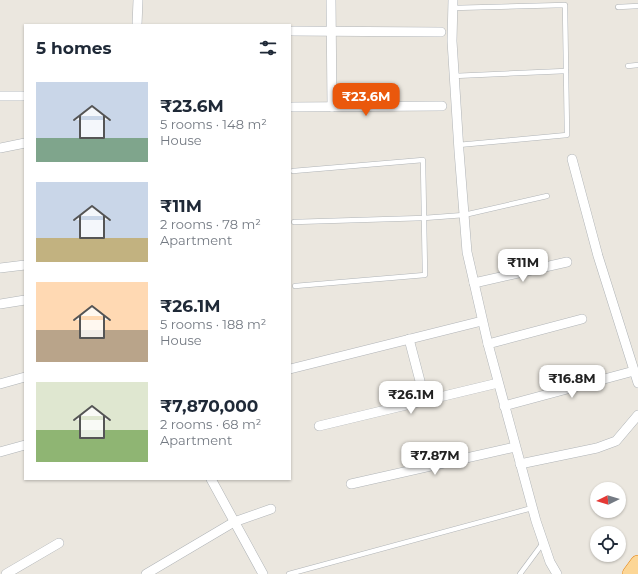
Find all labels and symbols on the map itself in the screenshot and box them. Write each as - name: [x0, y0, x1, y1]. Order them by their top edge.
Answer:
- pin: ₹23.6M: [333, 83, 399, 117]
- pin: ₹11M: [499, 249, 547, 283]
- pin: ₹16.8M: [539, 365, 605, 399]
- pin: ₹26.1M: [378, 381, 444, 415]
- pin: ₹7.87M: [402, 442, 468, 476]
- north arrow: [590, 482, 626, 518]

